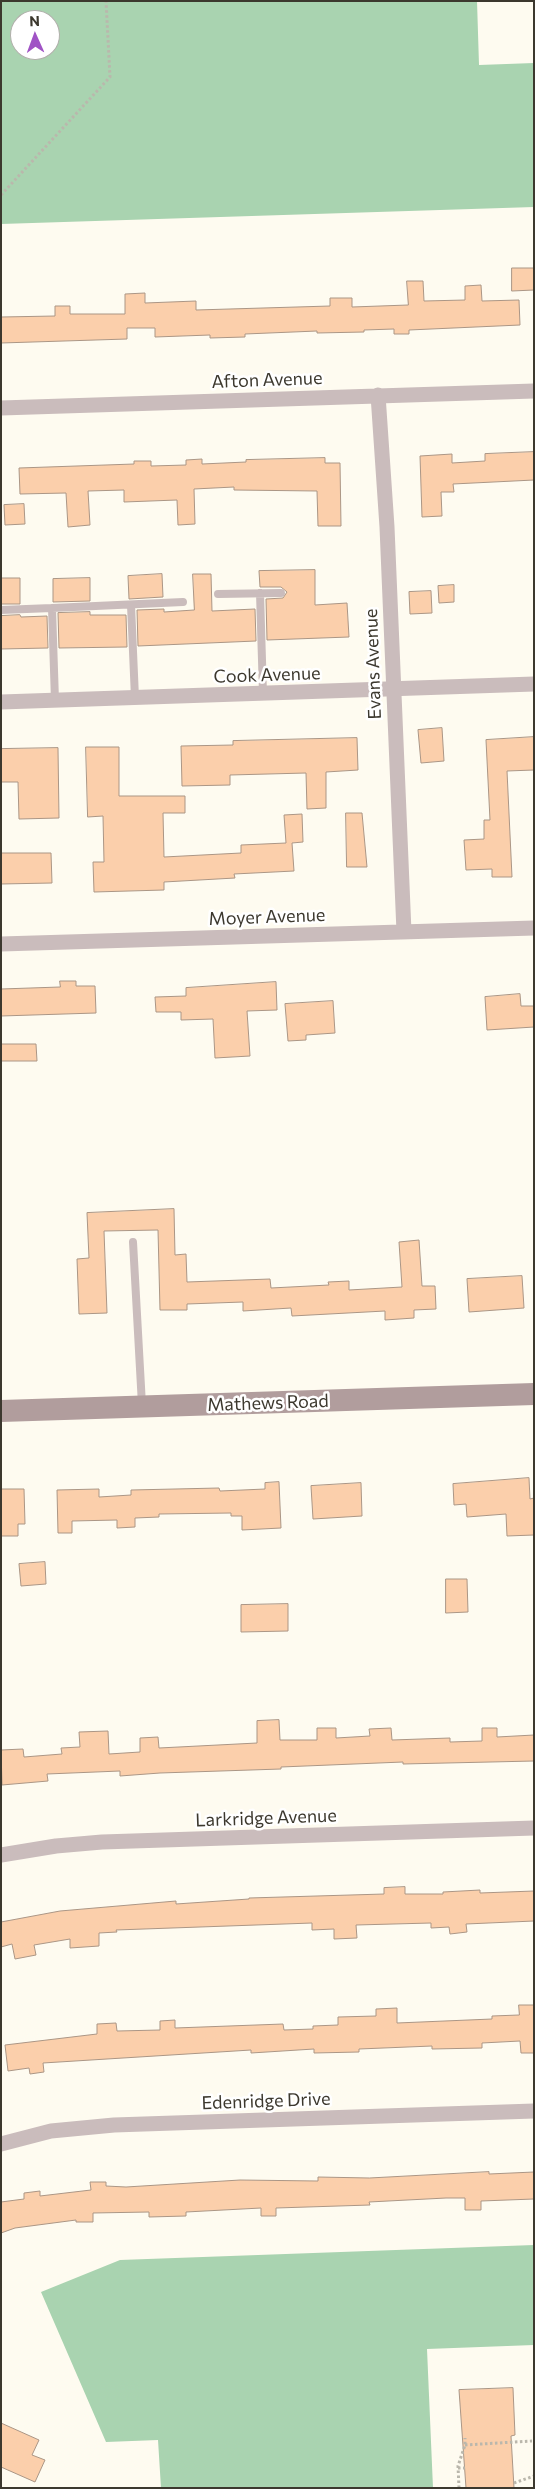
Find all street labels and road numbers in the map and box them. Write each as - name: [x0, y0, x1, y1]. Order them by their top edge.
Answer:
- street label: Afton Avenue: [211, 367, 323, 393]
- street label: Evans Avenue: [360, 608, 386, 720]
- street label: Cook Avenue: [213, 662, 321, 688]
- street label: Moyer Avenue: [208, 904, 326, 930]
- street label: Mathews Road: [207, 1390, 329, 1416]
- street label: Larkridge Avenue: [195, 1805, 337, 1831]
- street label: Edenridge Drive: [201, 2088, 331, 2114]

